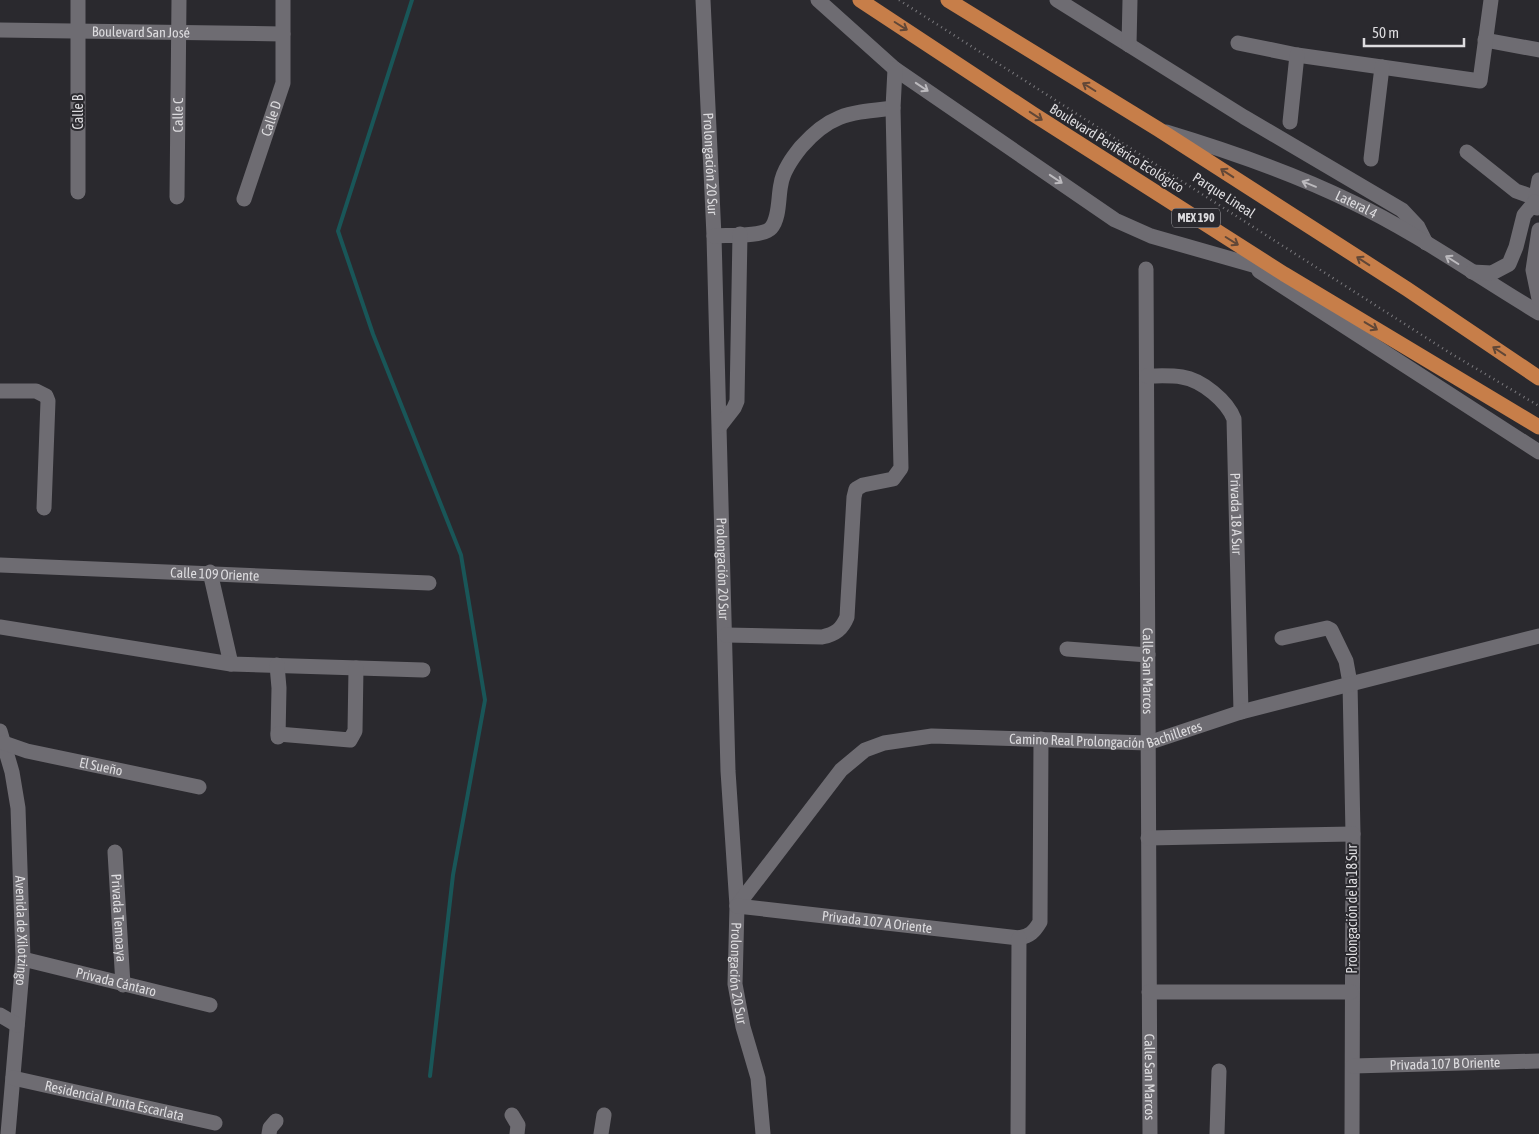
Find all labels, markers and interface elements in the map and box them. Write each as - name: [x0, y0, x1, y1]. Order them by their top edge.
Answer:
- scale bar: [1364, 15, 1464, 47]
- one-way arrow: [893, 21, 907, 31]
- street label: Boulevard San José: [92, 23, 190, 41]
- text: 50 m: [1372, 24, 1399, 41]
- one-way arrow: [1083, 81, 1097, 91]
- one-way arrow: [915, 82, 929, 93]
- street label: Calle B: [70, 94, 86, 130]
- street label: Calle C: [170, 97, 186, 132]
- street label: Calle D: [258, 99, 284, 138]
- street label: Boulevard Periférico Ecológico: [1047, 100, 1187, 196]
- one-way arrow: [1029, 111, 1043, 122]
- street label: Prolongación 20 Sur: [700, 112, 721, 216]
- one-way arrow: [1220, 168, 1234, 178]
- street label: Parque Lineal: [1190, 169, 1258, 221]
- one-way arrow: [1049, 174, 1063, 184]
- one-way arrow: [1302, 179, 1317, 189]
- street label: Lateral 4: [1333, 187, 1381, 222]
- road number: MEX 190: [1172, 208, 1220, 228]
- one-way arrow: [1225, 236, 1239, 246]
- one-way arrow: [1446, 255, 1460, 265]
- one-way arrow: [1357, 256, 1371, 266]
- one-way arrow: [1363, 321, 1377, 331]
- one-way arrow: [1492, 346, 1506, 356]
- street label: Privada 18 A Sur: [1227, 472, 1245, 556]
- street label: Prolongación 20 Sur: [713, 517, 732, 621]
- street label: Calle 109 Oriente: [170, 564, 260, 584]
- street label: Calle San Marcos: [1140, 628, 1156, 714]
- street label: Camino Real Prolongación Bachilleres: [1009, 718, 1204, 751]
- street label: El Sueño: [78, 754, 124, 779]
- street label: Prolongación de la 18 Sur: [1344, 843, 1360, 974]
- street label: Privada Temoaya: [108, 873, 130, 963]
- street label: Avenida de Xilotzingo: [12, 875, 31, 986]
- street label: Privada 107 A Oriente: [821, 908, 933, 936]
- street label: Prolongación 20 Sur: [727, 922, 750, 1026]
- street label: Privada Cántaro: [74, 964, 158, 1000]
- street label: Calle San Marcos: [1142, 1034, 1158, 1120]
- street label: Privada 107 B Oriente: [1389, 1054, 1501, 1073]
- street label: Residencial Punta Escarlata: [43, 1077, 186, 1124]

